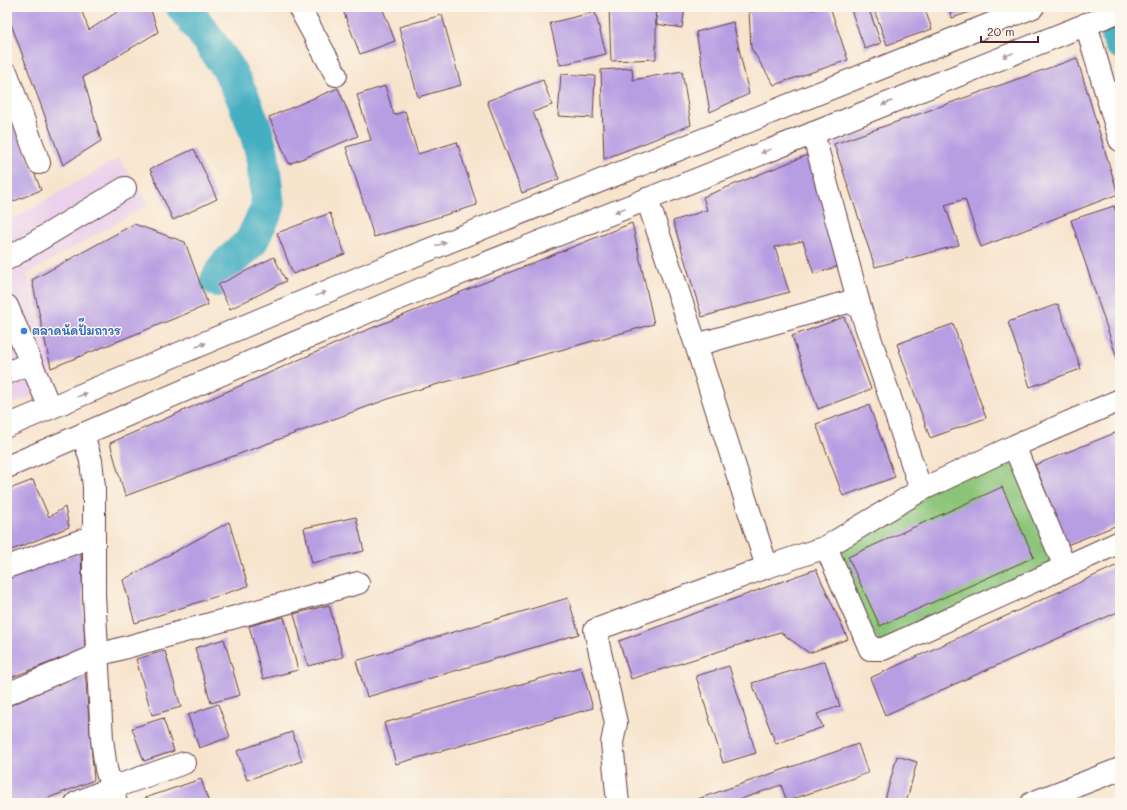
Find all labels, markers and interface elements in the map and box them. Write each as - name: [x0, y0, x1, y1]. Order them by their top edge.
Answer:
- scale bar: [981, 18, 1038, 44]
- text: 20 m: [987, 23, 1015, 39]
- one-way arrow: [1002, 52, 1013, 58]
- one-way arrow: [881, 101, 893, 107]
- one-way arrow: [760, 149, 772, 155]
- one-way arrow: [613, 208, 625, 214]
- one-way arrow: [436, 241, 448, 247]
- one-way arrow: [316, 291, 327, 297]
- place label: ตลาดนัดปั๊มถาวร: [32, 317, 121, 338]
- marker: ตลาดนัดปั๊มถาวร: [19, 326, 29, 336]
- one-way arrow: [196, 341, 208, 347]
- one-way arrow: [76, 392, 87, 398]

